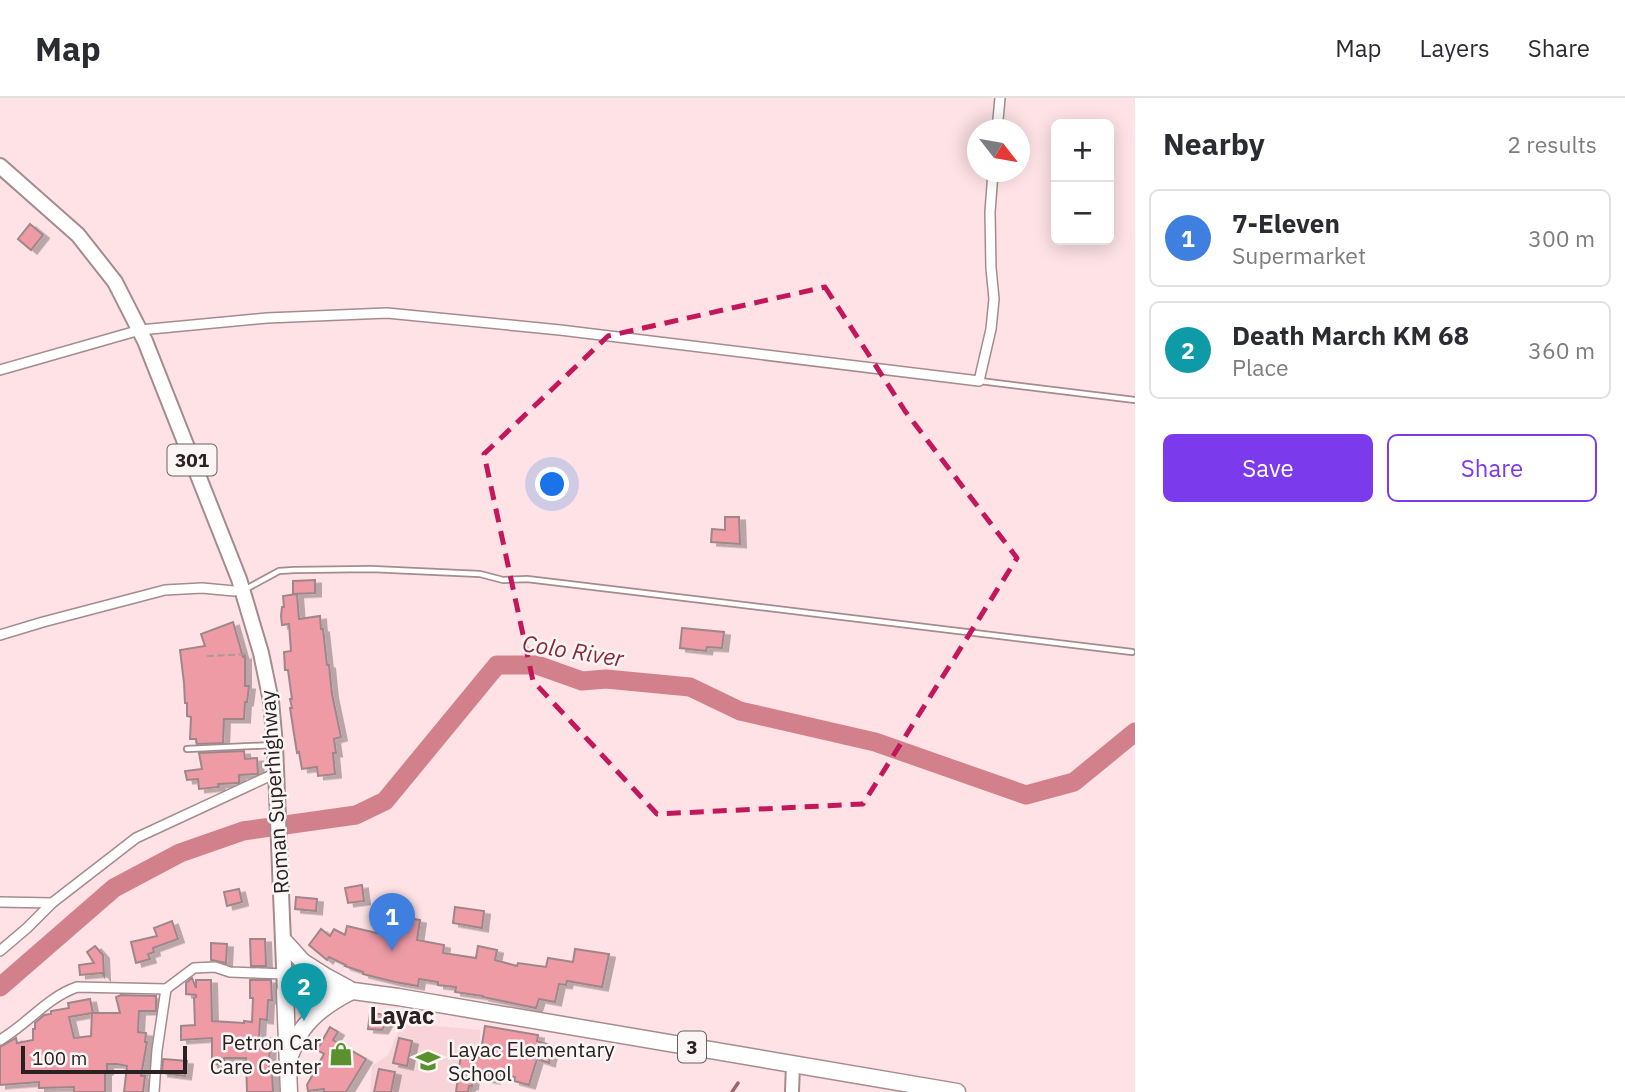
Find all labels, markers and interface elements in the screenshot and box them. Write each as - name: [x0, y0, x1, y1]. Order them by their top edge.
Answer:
- text: Map: [35, 27, 101, 70]
- text: Map: [1335, 32, 1382, 64]
- text: Layers: [1420, 32, 1490, 64]
- text: Share: [1528, 32, 1590, 64]
- north arrow: [967, 119, 1030, 182]
- map controls: [1051, 119, 1114, 245]
- button: +: [1051, 119, 1114, 182]
- text: Nearby: [1163, 124, 1265, 163]
- text: 2 results: [1507, 129, 1597, 159]
- button: −: [1051, 182, 1114, 245]
- text: 7-Eleven: [1232, 206, 1340, 240]
- text: 1: [1181, 223, 1195, 253]
- text: 300 m: [1528, 223, 1595, 253]
- text: Supermarket: [1232, 240, 1366, 270]
- text: Death March KM 68: [1232, 318, 1469, 352]
- text: 2: [1181, 335, 1195, 365]
- text: 360 m: [1528, 335, 1595, 365]
- text: Place: [1232, 352, 1289, 382]
- button: Save: [1163, 434, 1373, 502]
- button: Share: [1387, 434, 1597, 502]
- road number: 301: [168, 444, 216, 476]
- your location: [535, 467, 569, 501]
- water label: Colo River: [520, 627, 626, 673]
- street label: Roman Superhighway: [253, 689, 295, 895]
- pin: 1: [369, 893, 415, 951]
- pin: 2: [281, 963, 327, 1021]
- district label: Layac: [370, 999, 434, 1031]
- place label: Petron Car Care Center: [210, 1028, 321, 1080]
- road number: 3: [678, 1032, 706, 1063]
- place label: Layac Elementary School: [448, 1035, 615, 1087]
- shop icon: Petron Car Care Center: [327, 1040, 355, 1068]
- scale bar: [21, 1043, 187, 1075]
- text: 100 m: [32, 1046, 87, 1070]
- school or university icon: Layac Elementary School: [414, 1047, 442, 1075]

